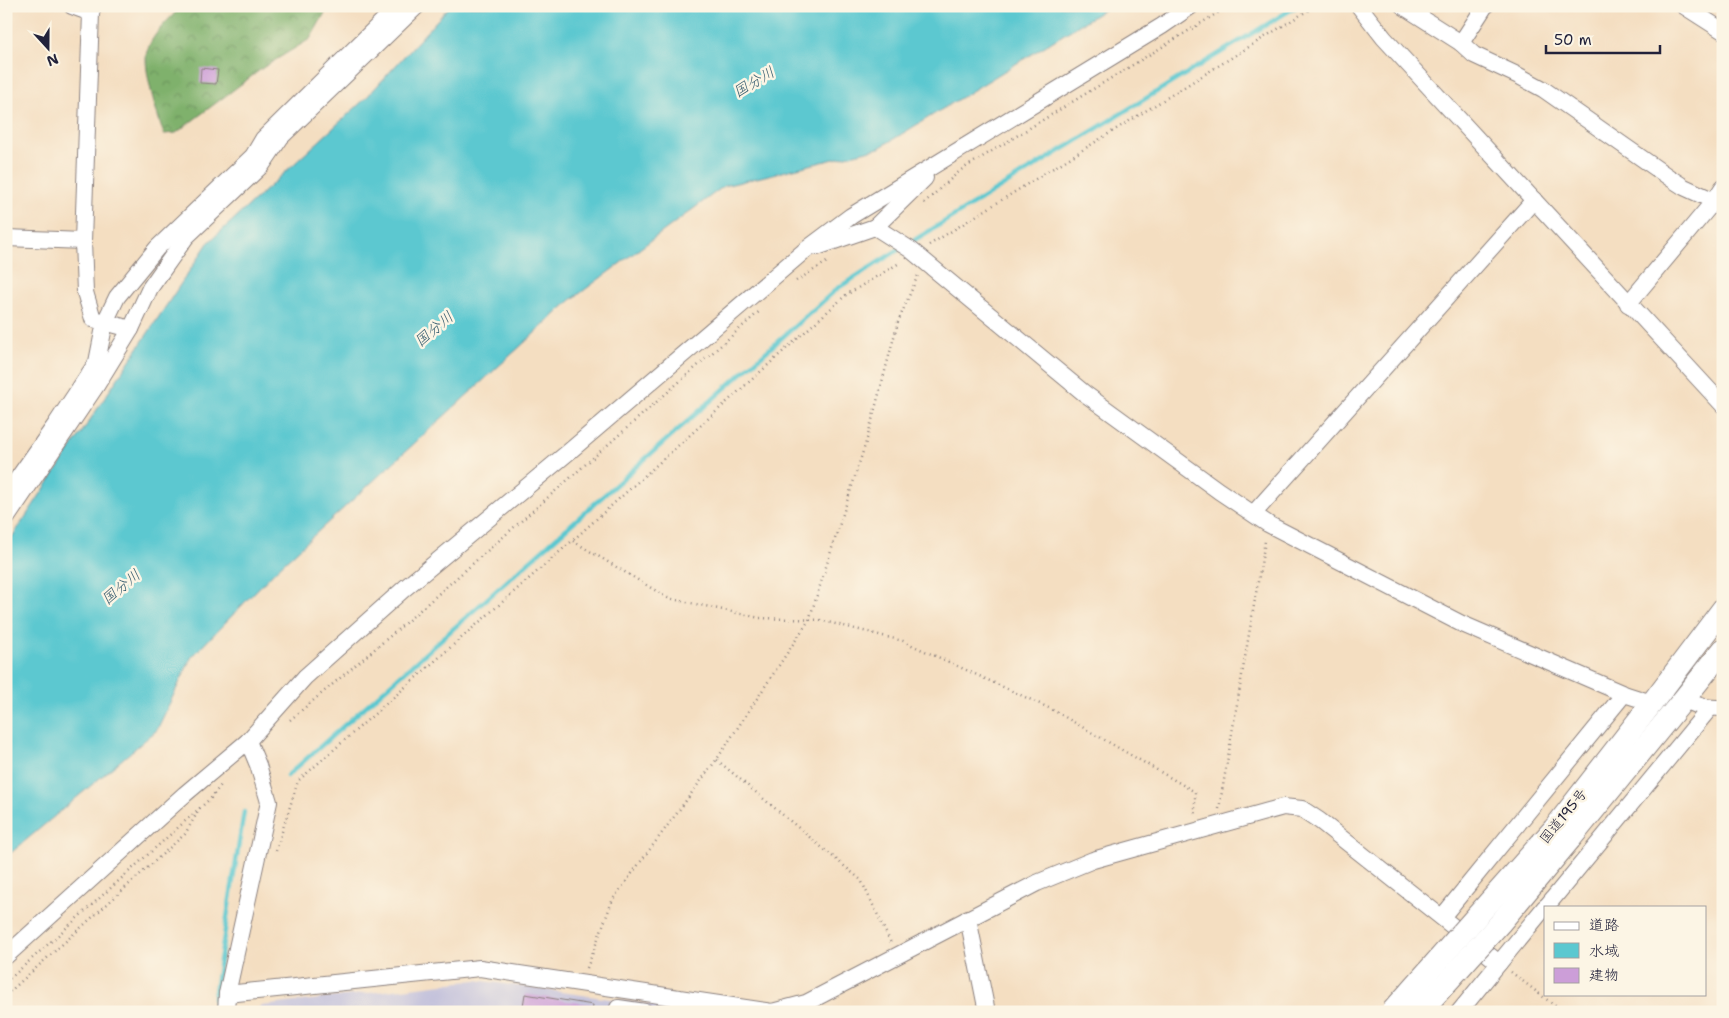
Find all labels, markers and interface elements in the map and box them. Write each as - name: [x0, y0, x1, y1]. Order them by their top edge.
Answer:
- north arrow: [22, 22, 72, 72]
- scale bar: [1546, 22, 1660, 54]
- text: 50 m: [1554, 30, 1592, 50]
- text: N: [44, 50, 61, 71]
- water label: 国分川: [730, 62, 778, 102]
- water label: 国分川: [410, 307, 458, 351]
- water label: 国分川: [97, 565, 145, 609]
- street label: 国道195号: [1535, 785, 1591, 847]
- legend: [1544, 906, 1706, 996]
- text: 道路: [1589, 915, 1619, 935]
- text: 水域: [1589, 941, 1619, 961]
- text: 建物: [1589, 965, 1619, 985]

